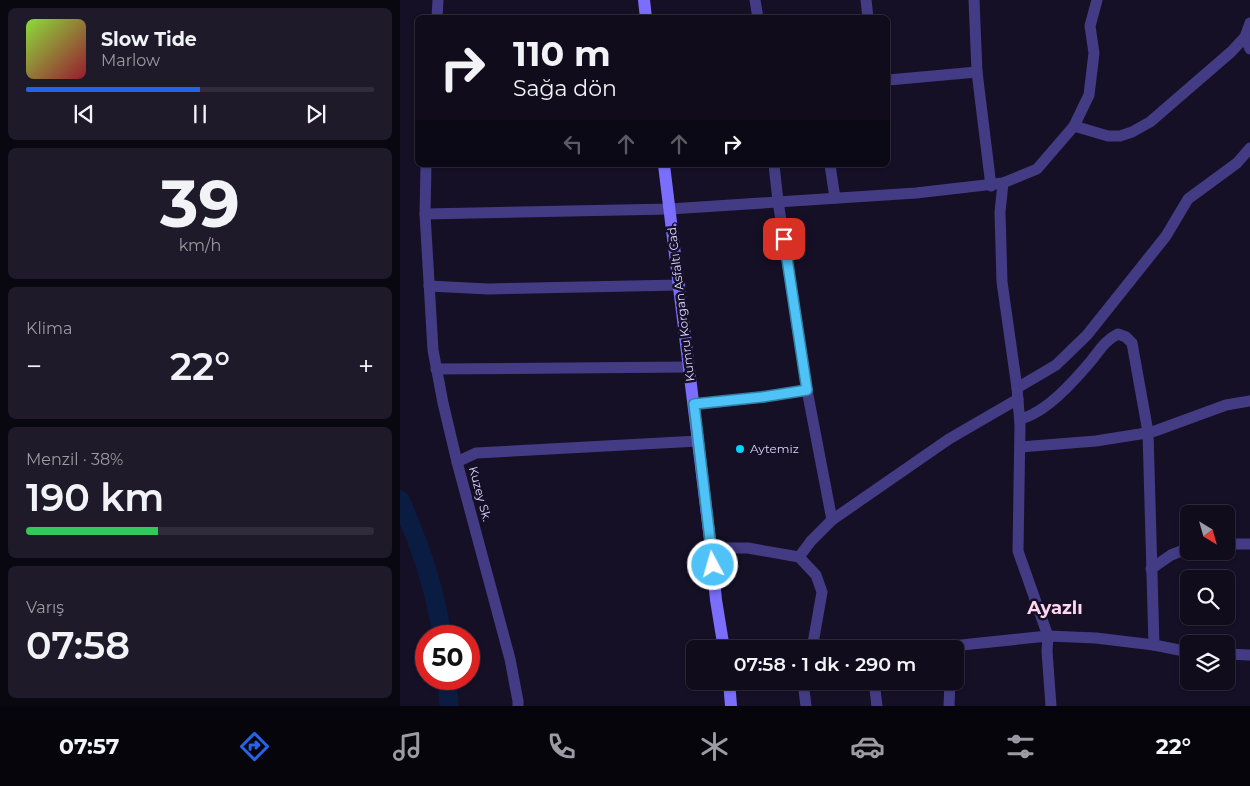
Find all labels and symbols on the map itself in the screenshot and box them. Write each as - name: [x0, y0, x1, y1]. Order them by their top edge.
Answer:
- pin: [763, 218, 805, 260]
- street label: Kumru Korgan Asfaltı Cad.: [663, 224, 698, 382]
- place label: Aytemiz: [750, 441, 799, 456]
- marker: Aytemiz: [734, 443, 746, 455]
- street label: Kuzey Sk.: [466, 465, 495, 523]
- north arrow: [1180, 505, 1235, 560]
- position arrow: [686, 538, 738, 590]
- district label: Ayazlı: [1026, 597, 1083, 619]
- speed limit sign: 50: [415, 625, 480, 690]

